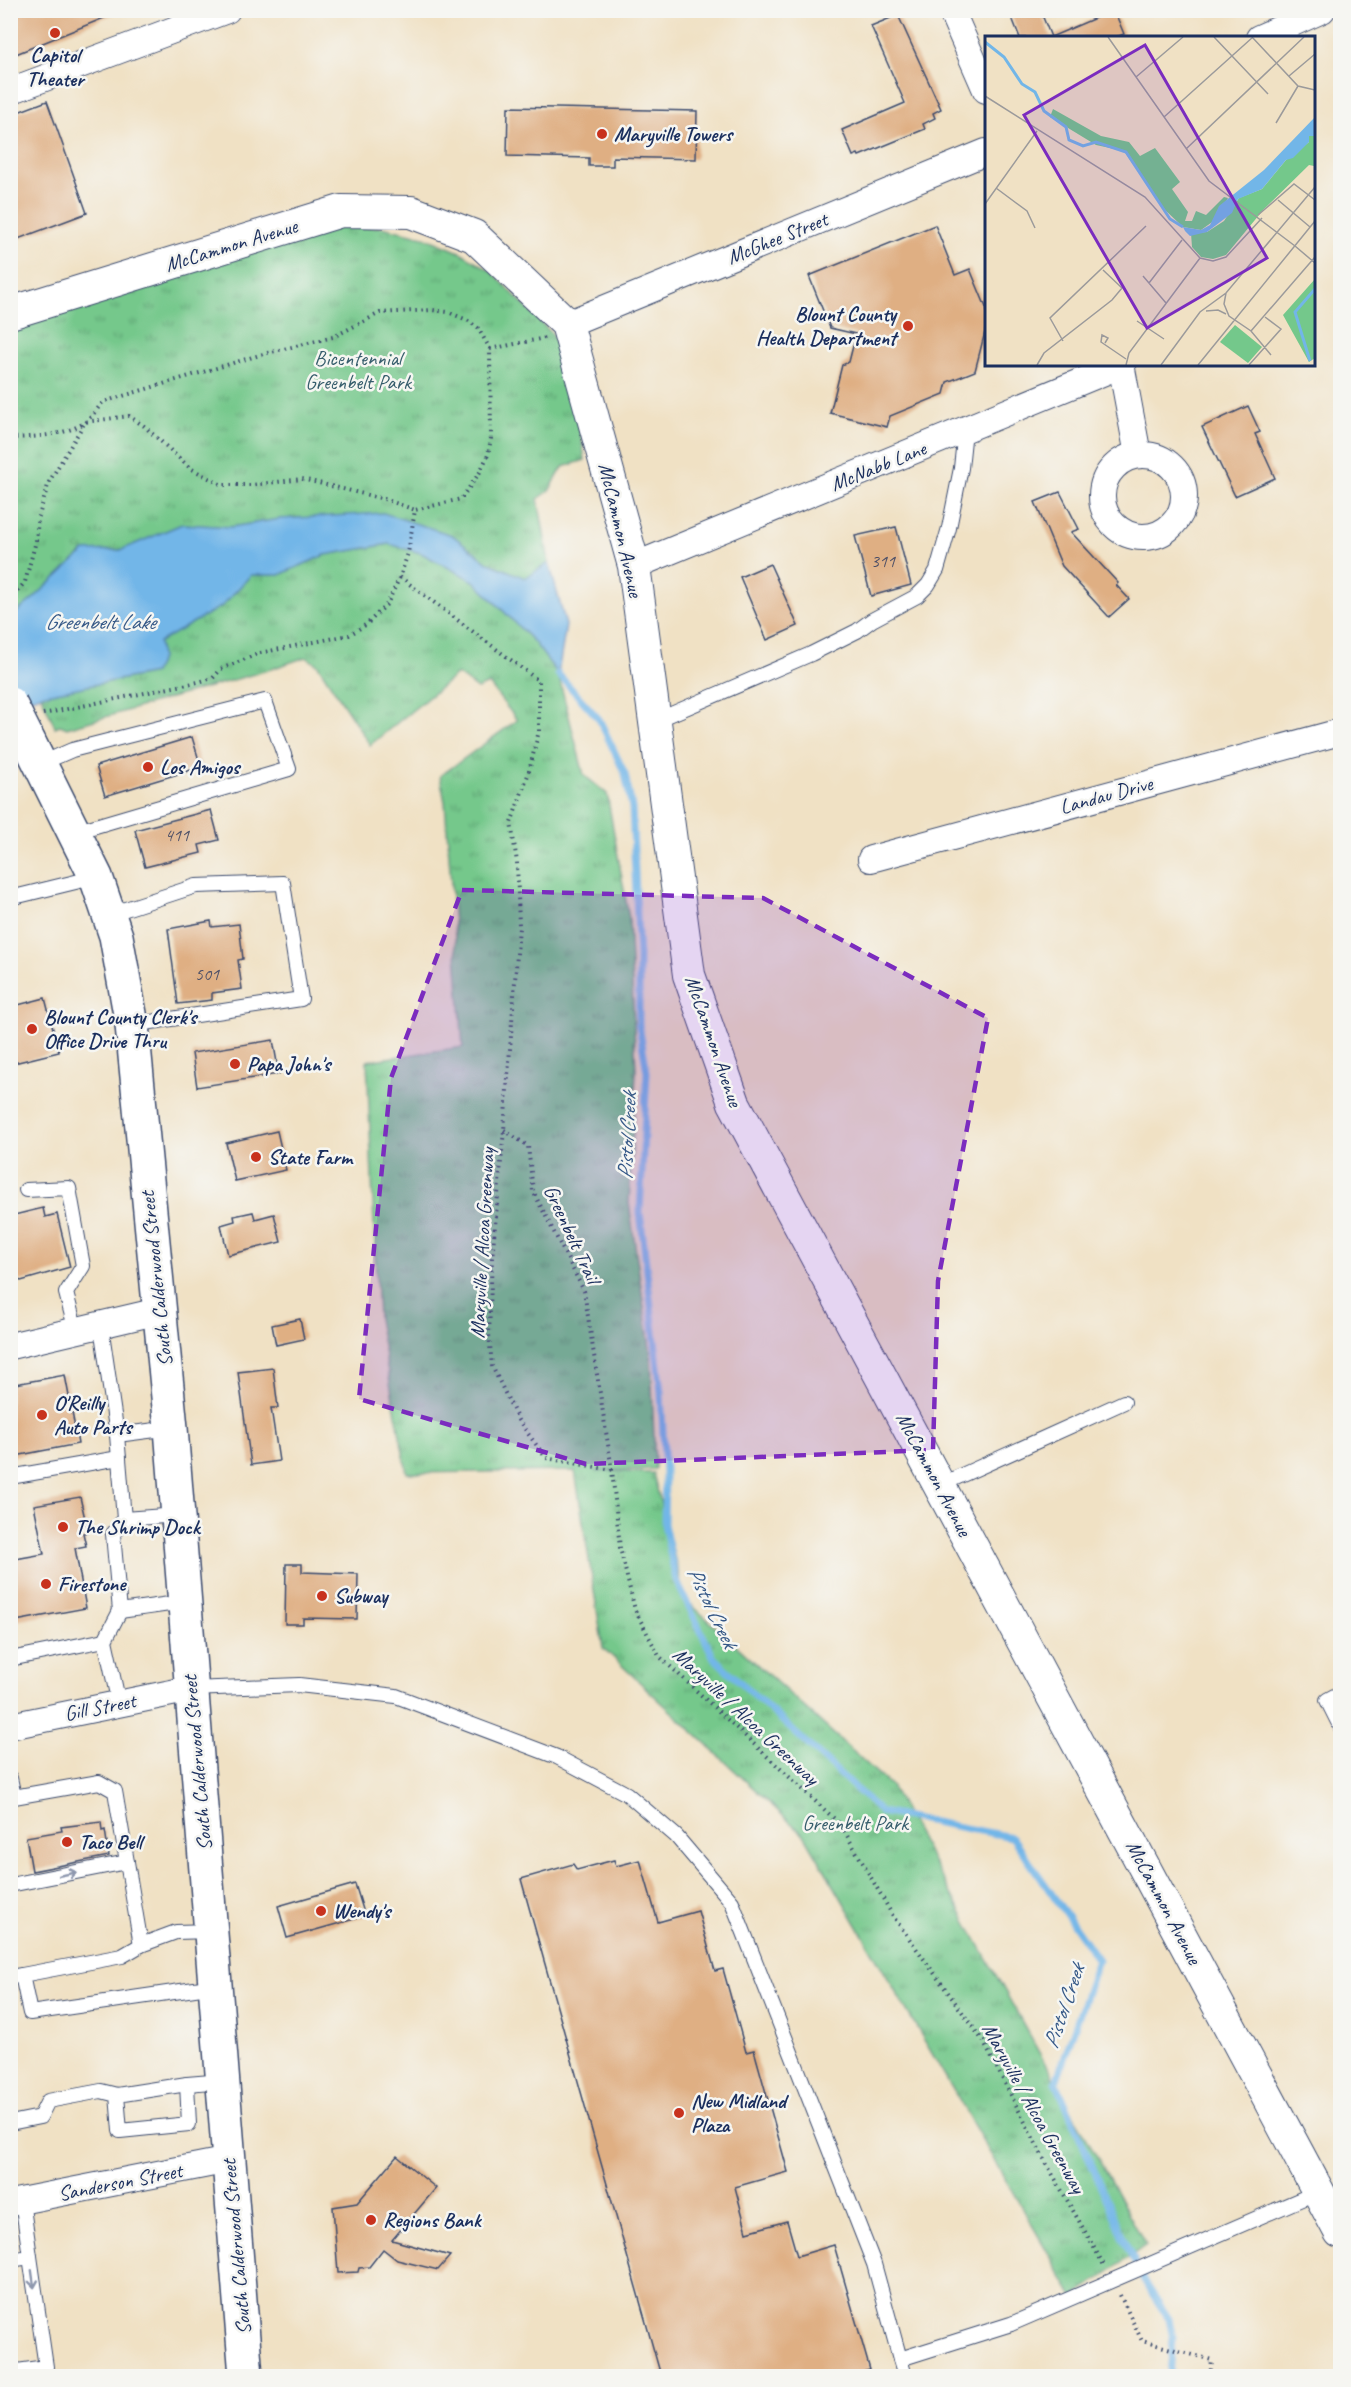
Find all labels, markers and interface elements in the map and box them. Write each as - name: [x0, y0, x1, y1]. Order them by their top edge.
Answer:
- marker: Capitol Theater: [48, 26, 62, 40]
- inset map: [985, 36, 1315, 366]
- place label: Capitol Theater: [26, 42, 86, 92]
- place label: Maryville Towers: [614, 121, 735, 148]
- marker: Maryville Towers: [595, 127, 609, 141]
- street label: McGhee Street: [723, 205, 833, 270]
- street label: McCammon Avenue: [162, 212, 301, 277]
- place label: Blount County Health Department: [756, 301, 899, 351]
- marker: Blount County Health Department: [901, 319, 915, 333]
- park label: Bicentennial Greenbelt Park: [305, 345, 413, 395]
- street label: McNabb Lane: [826, 435, 931, 497]
- street label: McCammon Avenue: [593, 460, 649, 601]
- house number: 311: [871, 550, 896, 572]
- water label: Greenbelt Lake: [45, 608, 159, 636]
- place label: Los Amigos: [160, 754, 242, 780]
- marker: Los Amigos: [141, 760, 155, 774]
- street label: Landau Drive: [1057, 770, 1156, 820]
- house number: 411: [165, 824, 190, 846]
- house number: 501: [195, 963, 220, 985]
- street label: McCammon Avenue: [679, 972, 749, 1111]
- place label: Blount County Clerk's Office Drive Thru: [44, 1004, 199, 1054]
- marker: Blount County Clerk's Office Drive Thru: [25, 1022, 39, 1036]
- place label: Papa John's: [247, 1051, 333, 1077]
- marker: Papa John's: [228, 1057, 242, 1071]
- water label: Pistol Creek: [611, 1088, 643, 1180]
- place label: State Farm: [268, 1144, 354, 1170]
- street label: Maryville / Alcoa Greenway: [464, 1145, 500, 1339]
- marker: State Farm: [249, 1150, 263, 1164]
- street label: Greenbelt Trail: [538, 1181, 607, 1290]
- street label: South Calderwood Street: [134, 1188, 178, 1368]
- place label: O'Reilly Auto Parts: [54, 1390, 134, 1440]
- marker: O'Reilly Auto Parts: [35, 1408, 49, 1422]
- street label: McCammon Avenue: [890, 1408, 978, 1542]
- place label: The Shrimp Dock: [75, 1514, 202, 1540]
- marker: The Shrimp Dock: [56, 1520, 70, 1534]
- water label: Pistol Creek: [680, 1562, 745, 1656]
- place label: Firestone: [58, 1571, 127, 1597]
- marker: Firestone: [39, 1577, 53, 1591]
- place label: Subway: [334, 1583, 390, 1609]
- marker: Subway: [315, 1589, 329, 1603]
- street label: Maryville / Alcoa Greenway: [667, 1641, 826, 1792]
- street label: South Calderwood Street: [176, 1672, 218, 1852]
- street label: Gill Street: [62, 1687, 140, 1727]
- park label: Greenbelt Park: [802, 1810, 910, 1836]
- place label: Taco Bell: [79, 1829, 146, 1855]
- marker: Taco Bell: [60, 1835, 74, 1849]
- street label: McCammon Avenue: [1120, 1836, 1208, 1970]
- one-way arrow: [58, 1868, 77, 1879]
- place label: Wendy's: [333, 1898, 393, 1924]
- marker: Wendy's: [314, 1904, 328, 1918]
- water label: Pistol Creek: [1037, 1957, 1093, 2052]
- street label: Maryville / Alcoa Greenway: [976, 2018, 1092, 2199]
- place label: New Midland Plaza: [691, 2088, 789, 2138]
- marker: New Midland Plaza: [672, 2106, 686, 2120]
- street label: South Calderwood Street: [215, 2156, 257, 2336]
- street label: Sanderson Street: [56, 2157, 186, 2207]
- place label: Regions Bank: [383, 2207, 483, 2233]
- marker: Regions Bank: [364, 2213, 378, 2227]
- one-way arrow: [28, 2269, 39, 2289]

